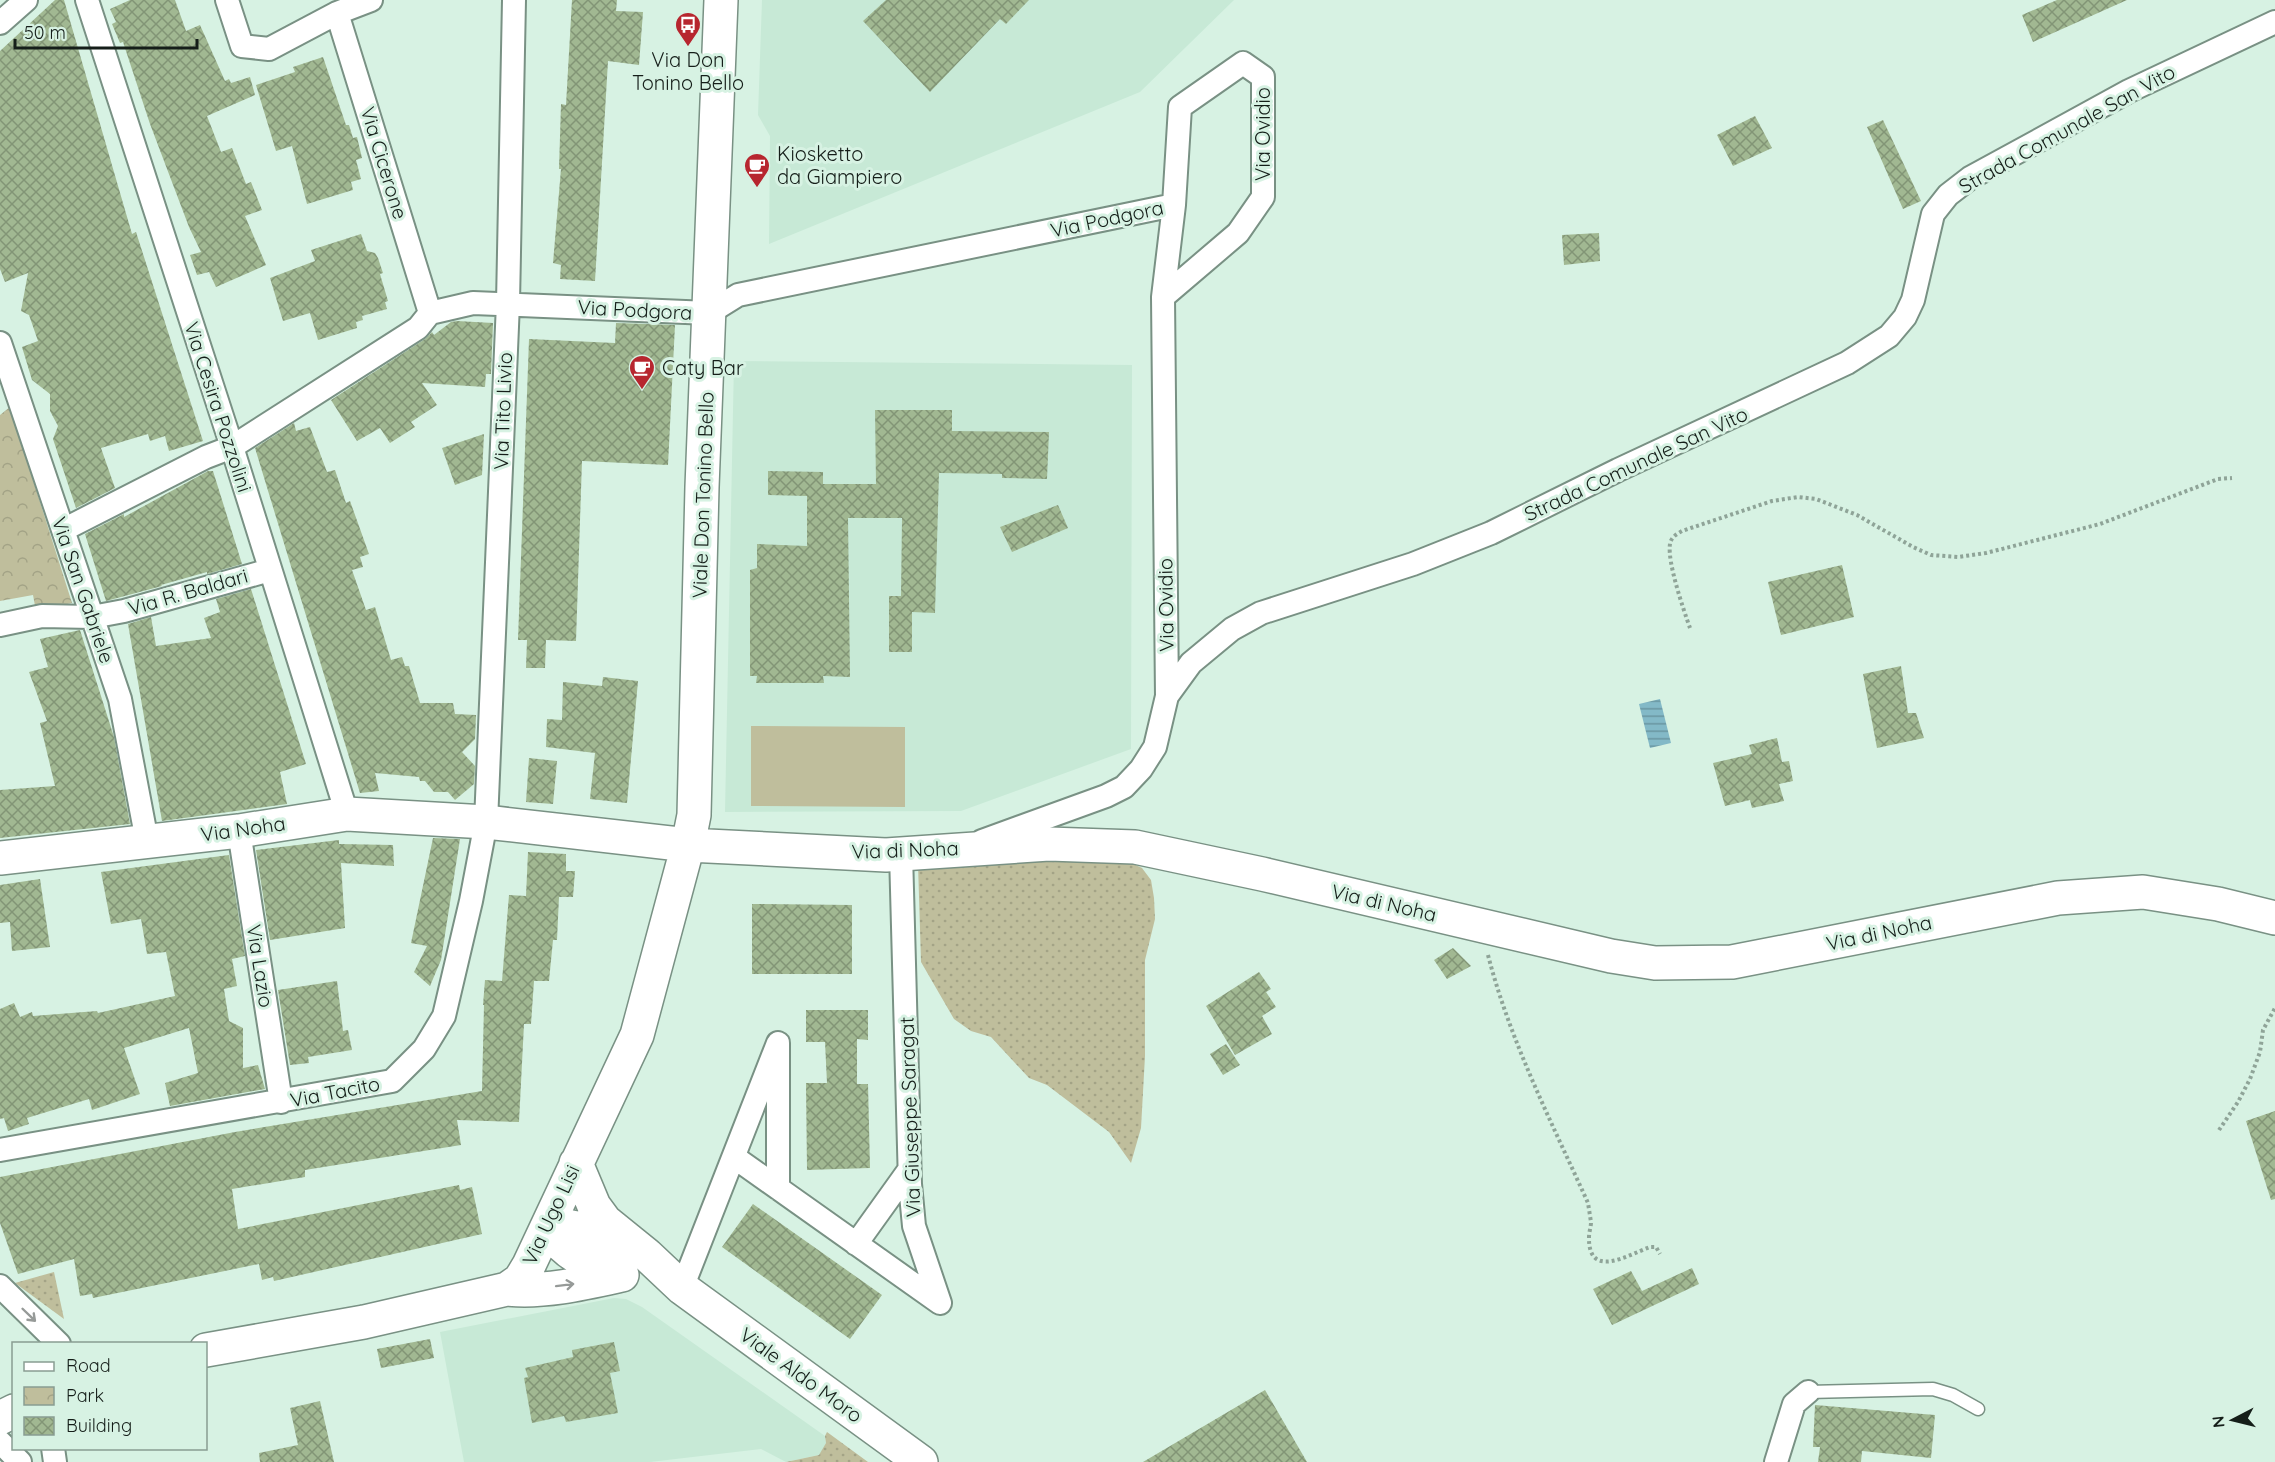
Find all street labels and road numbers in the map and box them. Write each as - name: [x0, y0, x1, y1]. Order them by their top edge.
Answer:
- street label: Strada Comunale San Vito: [1954, 59, 2179, 199]
- street label: Via Ovidio: [1250, 87, 1275, 181]
- street label: Via Cicerone: [356, 104, 413, 222]
- street label: Via Podgora: [1048, 194, 1166, 243]
- street label: Via Podgora: [577, 294, 693, 325]
- street label: Via Cesira Pozzolini: [179, 319, 258, 495]
- street label: Via Tito Livio: [488, 352, 517, 470]
- street label: Viale Don Tonino Bello: [686, 391, 719, 599]
- street label: Strada Comunale San Vito: [1520, 401, 1751, 526]
- street label: Via San Gabriele: [47, 513, 120, 666]
- street label: Via Ovidio: [1152, 558, 1179, 652]
- street label: Via R. Baldari: [125, 562, 251, 621]
- street label: Via Noha: [199, 810, 287, 847]
- street label: Via di Noha: [851, 835, 959, 864]
- street label: Via di Noha: [1329, 878, 1439, 927]
- street label: Via di Noha: [1824, 909, 1934, 956]
- street label: Via Lazio: [242, 923, 279, 1009]
- street label: Via Giuseppe Saragat: [893, 1016, 925, 1218]
- street label: Via Tacito: [288, 1071, 382, 1112]
- street label: Via Ugo Lisi: [516, 1161, 585, 1269]
- street label: Viale Aldo Moro: [735, 1322, 868, 1428]

